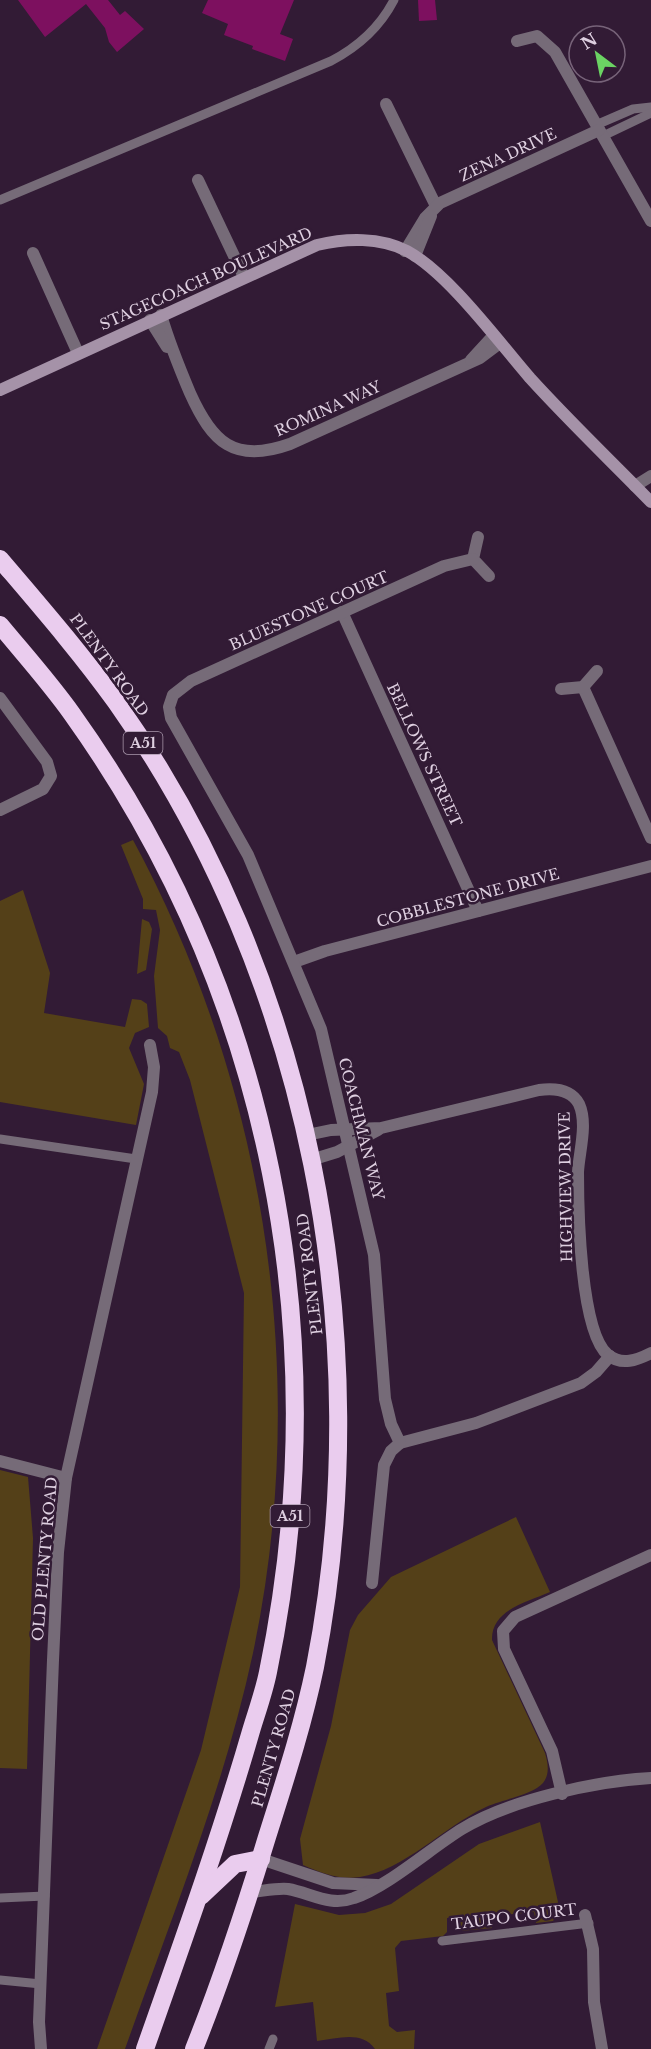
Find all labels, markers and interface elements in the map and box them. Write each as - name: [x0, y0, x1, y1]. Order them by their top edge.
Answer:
- north arrow: [567, 24, 627, 84]
- text: N: [577, 29, 601, 54]
- street label: ZENA DRIVE: [456, 124, 559, 185]
- street label: STAGECOACH BOULEVARD: [97, 223, 315, 334]
- street label: ROMINA WAY: [272, 376, 385, 440]
- street label: BLUESTONE COURT: [226, 567, 391, 654]
- street label: PLENTY ROAD: [66, 610, 153, 720]
- street label: BELLOWS STREET: [383, 680, 466, 830]
- road number: A51: [124, 732, 162, 754]
- street label: COBBLESTONE DRIVE: [374, 864, 562, 931]
- street label: COACHMAN WAY: [335, 1056, 389, 1203]
- street label: HIGHVIEW DRIVE: [555, 1111, 576, 1263]
- street label: PLENTY ROAD: [293, 1212, 326, 1336]
- street label: OLD PLENTY ROAD: [28, 1476, 61, 1642]
- road number: A51: [270, 1505, 310, 1527]
- street label: PLENTY ROAD: [248, 1686, 300, 1809]
- street label: TAUPO COURT: [450, 1899, 578, 1934]

